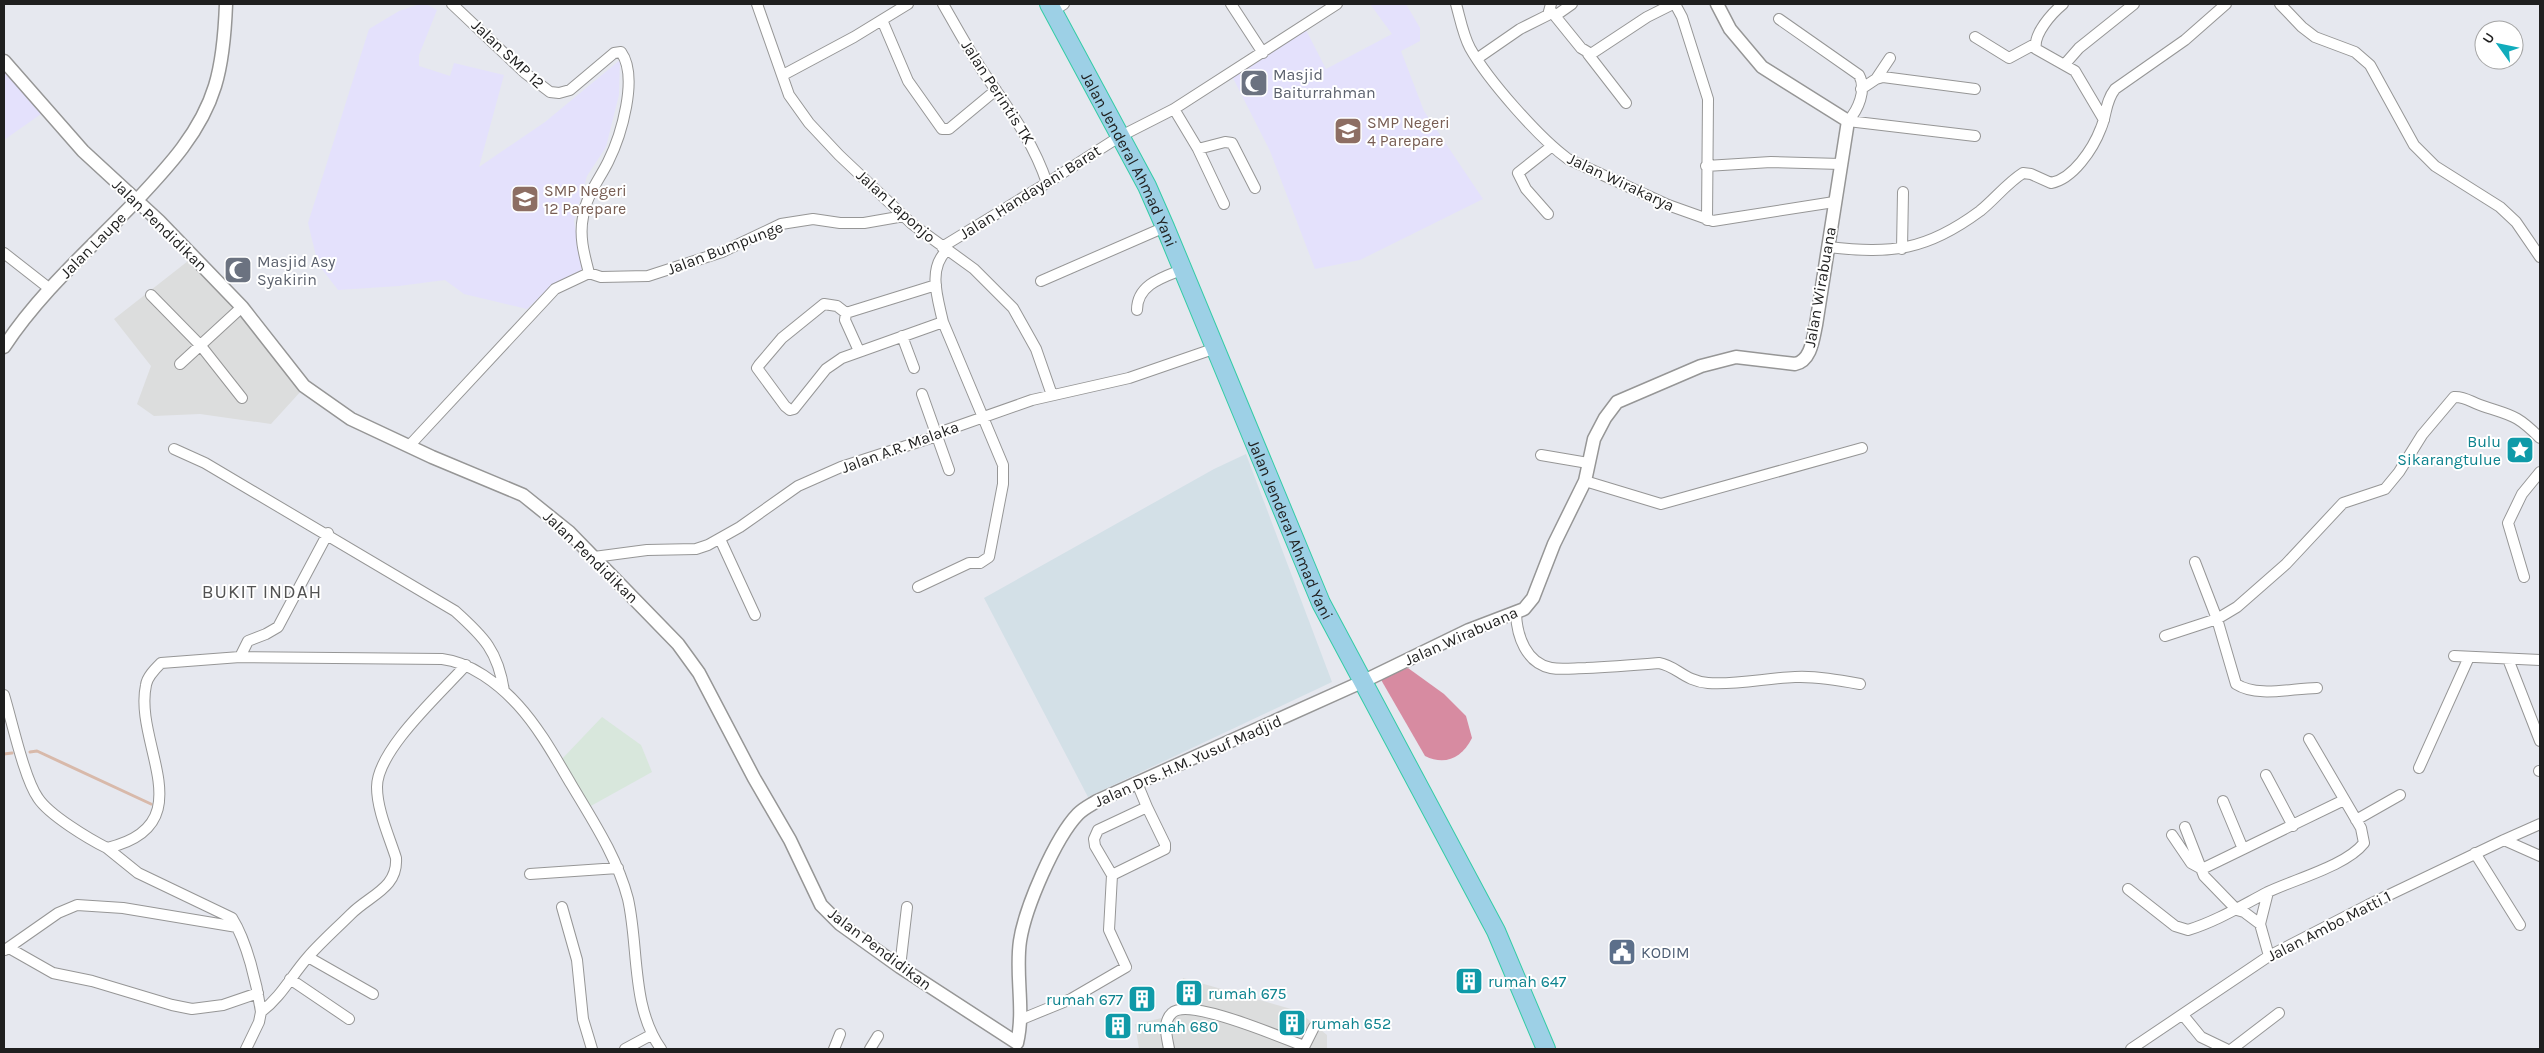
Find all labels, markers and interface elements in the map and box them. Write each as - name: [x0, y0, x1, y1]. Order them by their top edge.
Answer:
- street label: Jalan SMP 12: [468, 16, 548, 92]
- north arrow: [2474, 20, 2524, 70]
- text: U: [2479, 30, 2498, 47]
- street label: Jalan Perintis TK: [957, 36, 1039, 148]
- place label: Masjid Baiturrahman: [1273, 65, 1376, 102]
- street label: Jalan Jenderal Ahmad Yani: [1078, 68, 1182, 250]
- mosque icon: Masjid Baiturrahman: [1239, 68, 1269, 98]
- place label: SMP Negeri 4 Parepare: [1367, 113, 1450, 150]
- school or university icon: SMP Negeri 4 Parepare: [1333, 116, 1363, 146]
- street label: Jalan Handayani Barat: [956, 141, 1104, 243]
- street label: Jalan Wirakarya: [1565, 149, 1677, 215]
- street label: Jalan Laponjo: [853, 166, 939, 246]
- street label: Jalan Pendidikan: [109, 175, 211, 275]
- place label: SMP Negeri 12 Parepare: [544, 181, 627, 218]
- school or university icon: SMP Negeri 12 Parepare: [510, 184, 540, 214]
- street label: Jalan Laupe: [56, 208, 130, 282]
- street label: Jalan Bumpunge: [664, 217, 786, 279]
- street label: Jalan Wirabuana: [1800, 225, 1840, 349]
- place label: Masjid Asy Syakirin: [257, 252, 336, 289]
- mosque icon: Masjid Asy Syakirin: [223, 255, 253, 285]
- street label: Jalan A.R. Malaka: [838, 417, 962, 477]
- place label: Bulu Sikarangtulue: [2397, 432, 2501, 469]
- place icon: Bulu Sikarangtulue: [2505, 435, 2535, 465]
- street label: Jalan Jenderal Ahmad Yani: [1245, 436, 1338, 623]
- street label: Jalan Pendidikan: [540, 507, 642, 607]
- district label: BUKIT INDAH: [202, 581, 322, 603]
- street label: Jalan Wirabuana: [1401, 602, 1521, 670]
- street label: Jalan Drs. H.M. Yusuf Madjid: [1091, 711, 1285, 811]
- street label: Jalan Ambo Matti 1: [2264, 887, 2394, 965]
- street label: Jalan Pendidikan: [824, 904, 936, 994]
- public building icon: KODIM: [1607, 937, 1637, 967]
- place label: KODIM: [1641, 943, 1690, 962]
- building icon: rumah 647: [1454, 966, 1484, 996]
- place label: rumah 647: [1488, 972, 1567, 991]
- building icon: rumah 675: [1174, 978, 1204, 1008]
- building icon: rumah 677: [1127, 984, 1157, 1014]
- place label: rumah 675: [1208, 984, 1286, 1003]
- place label: rumah 677: [1046, 990, 1123, 1009]
- building icon: rumah 652: [1277, 1008, 1307, 1038]
- building icon: rumah 680: [1103, 1011, 1133, 1041]
- place label: rumah 652: [1311, 1014, 1391, 1033]
- place label: rumah 680: [1137, 1017, 1218, 1036]

